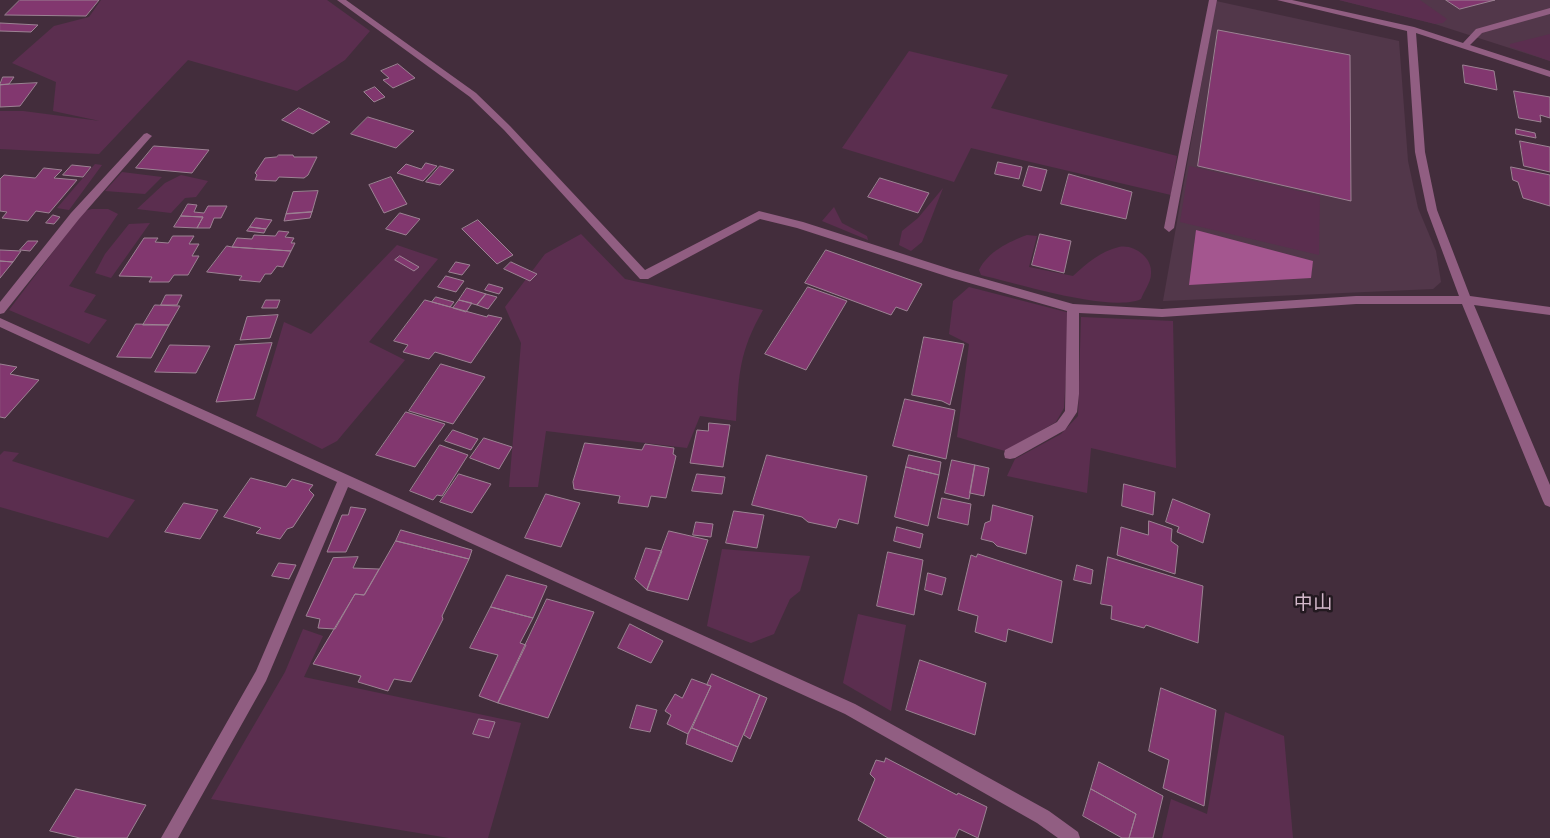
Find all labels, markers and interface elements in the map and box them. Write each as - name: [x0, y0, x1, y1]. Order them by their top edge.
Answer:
- district label: 中山: [1294, 592, 1332, 614]

